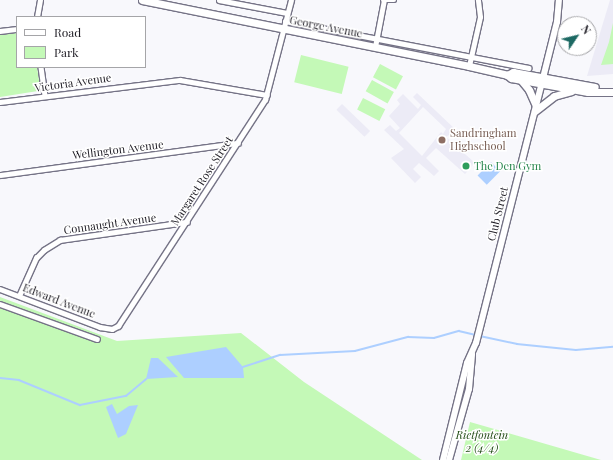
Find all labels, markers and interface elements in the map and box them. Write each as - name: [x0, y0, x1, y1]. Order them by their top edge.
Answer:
- street label: George Avenue: [288, 13, 364, 41]
- legend: [16, 16, 146, 68]
- north arrow: [557, 16, 597, 56]
- text: N: [578, 22, 595, 37]
- text: Road: [54, 24, 81, 40]
- text: Park: [54, 44, 79, 60]
- street label: Victoria Avenue: [34, 71, 112, 95]
- place label: Sandringham Highschool: [450, 127, 516, 153]
- street label: Margaret Rose Street: [168, 134, 236, 228]
- marker: Sandringham Highschool: [437, 135, 447, 145]
- street label: Wellington Avenue: [72, 138, 164, 162]
- place label: The Den Gym: [474, 159, 541, 173]
- marker: The Den Gym: [461, 161, 471, 171]
- street label: Club Street: [485, 185, 511, 243]
- street label: Connaught Avenue: [63, 211, 157, 237]
- street label: Edward Avenue: [21, 281, 97, 321]
- park label: Rietfontein 2 (4/4): [456, 429, 508, 455]

